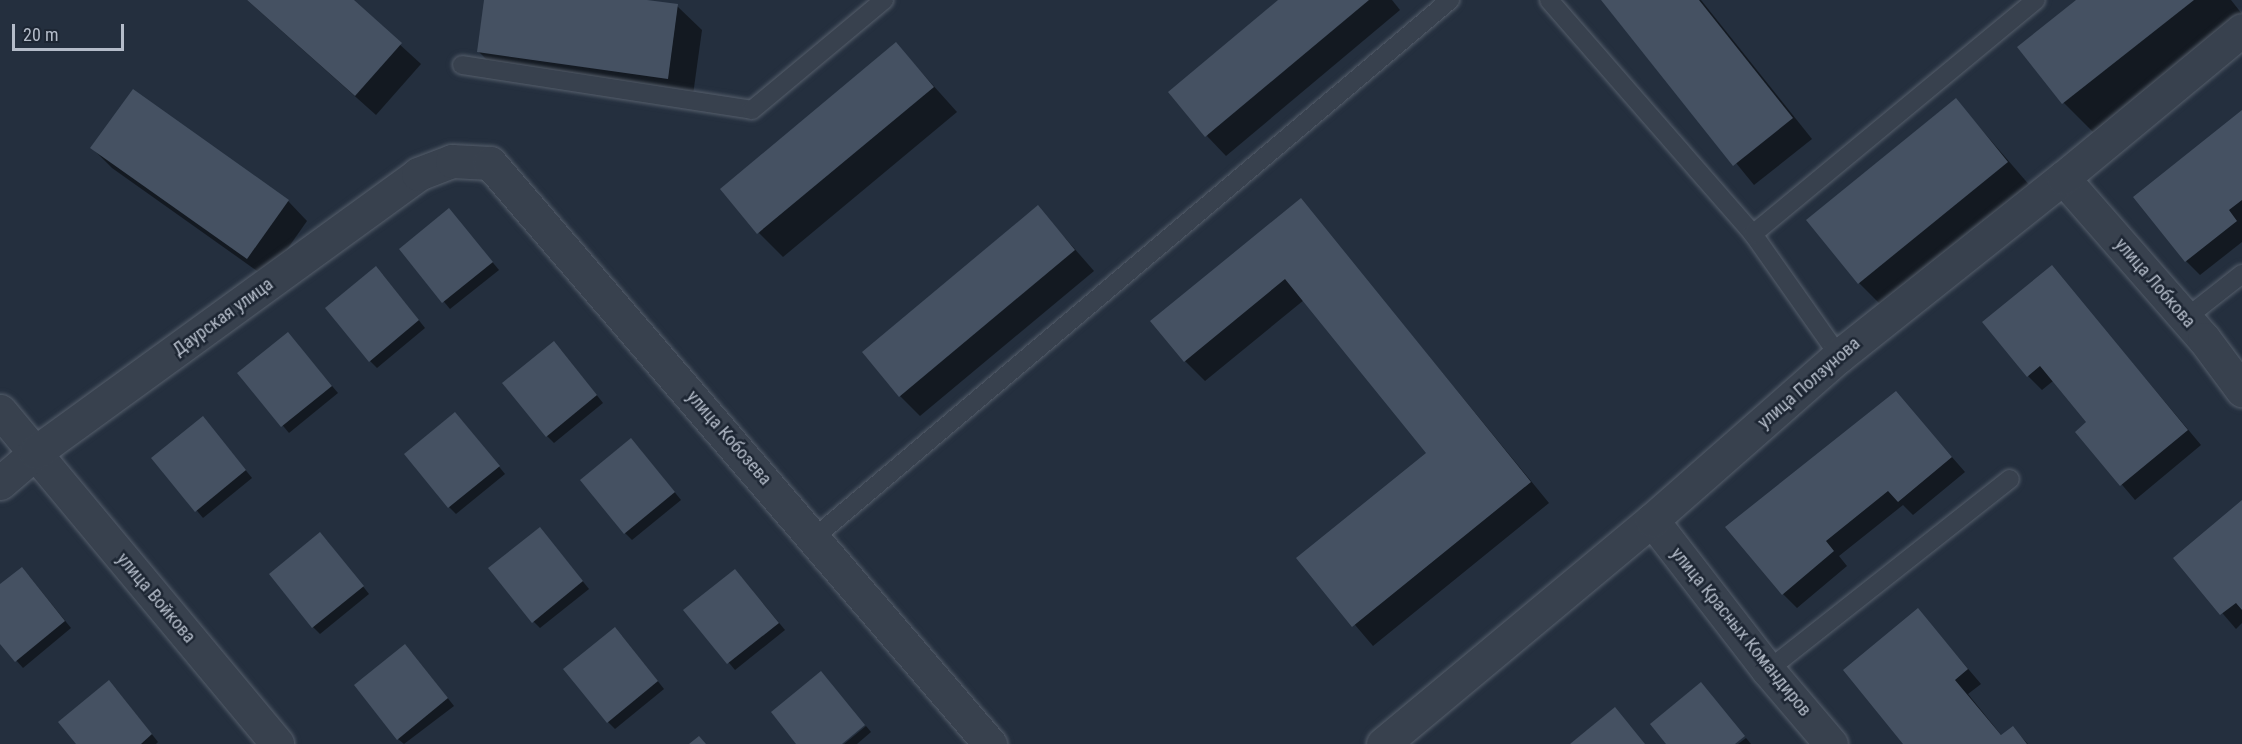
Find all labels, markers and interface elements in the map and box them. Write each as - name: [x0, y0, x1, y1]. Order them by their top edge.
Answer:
- scale bar: [15, 12, 128, 50]
- text: 20 m: [23, 24, 58, 45]
- street label: улица Лобкова: [2110, 234, 2200, 332]
- street label: Даурская улица: [169, 273, 277, 361]
- street label: улица Ползунова: [1753, 333, 1865, 433]
- street label: улица Кобозева: [682, 386, 776, 490]
- street label: улица Красных Командиров: [1666, 543, 1816, 721]
- street label: улица Войкова: [112, 549, 200, 647]

